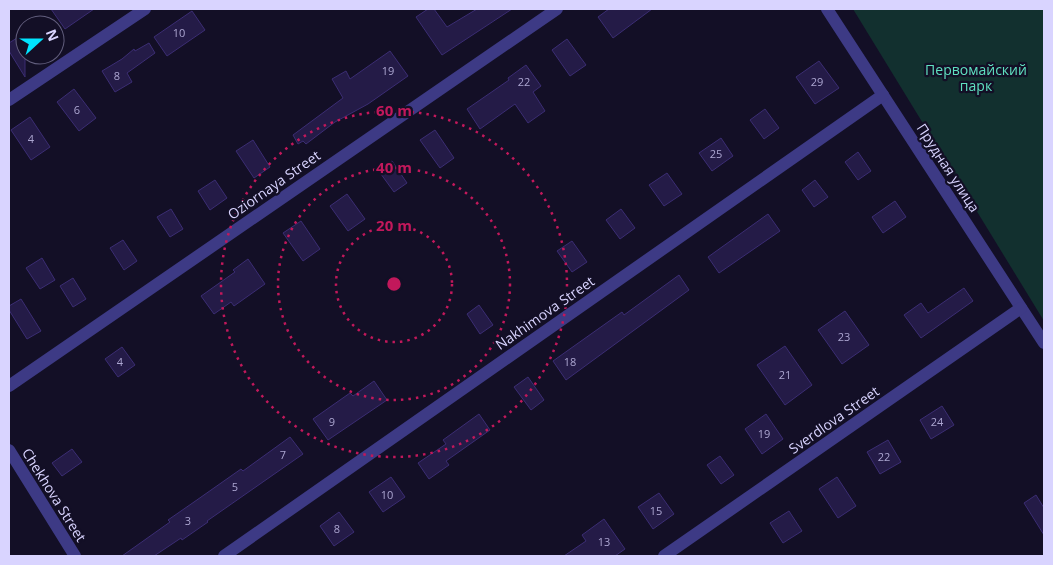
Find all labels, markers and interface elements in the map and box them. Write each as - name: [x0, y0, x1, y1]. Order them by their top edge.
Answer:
- north arrow: [15, 15, 65, 65]
- house number: 10: [173, 25, 185, 40]
- text: N: [42, 26, 64, 44]
- park label: Первомайский парк: [925, 60, 1027, 95]
- house number: 19: [382, 63, 394, 78]
- house number: 8: [114, 68, 120, 83]
- house number: 22: [518, 74, 530, 89]
- house number: 29: [811, 74, 823, 89]
- text: 60 m: [376, 100, 412, 120]
- house number: 6: [74, 102, 80, 117]
- street label: Прудная улица: [913, 120, 984, 216]
- house number: 4: [28, 131, 35, 146]
- street label: Oziornaya Street: [224, 146, 324, 224]
- house number: 25: [710, 146, 722, 161]
- text: 40 m: [376, 157, 412, 177]
- text: 20 m: [376, 215, 412, 235]
- street label: Nakhimova Street: [491, 271, 598, 354]
- centre of rings: [385, 275, 403, 293]
- house number: 23: [838, 329, 850, 344]
- house number: 4: [117, 354, 124, 369]
- house number: 18: [564, 354, 576, 369]
- house number: 21: [779, 367, 791, 382]
- street label: Sverdlova Street: [785, 381, 883, 458]
- house number: 9: [329, 414, 335, 429]
- house number: 24: [931, 414, 944, 429]
- house number: 19: [758, 426, 770, 441]
- street label: Chekhova Street: [18, 444, 91, 545]
- house number: 7: [280, 447, 286, 462]
- house number: 22: [878, 449, 890, 464]
- house number: 5: [232, 479, 238, 494]
- house number: 10: [381, 487, 393, 502]
- house number: 15: [650, 503, 662, 518]
- house number: 3: [185, 513, 191, 528]
- house number: 8: [334, 521, 340, 536]
- house number: 13: [598, 534, 610, 549]

